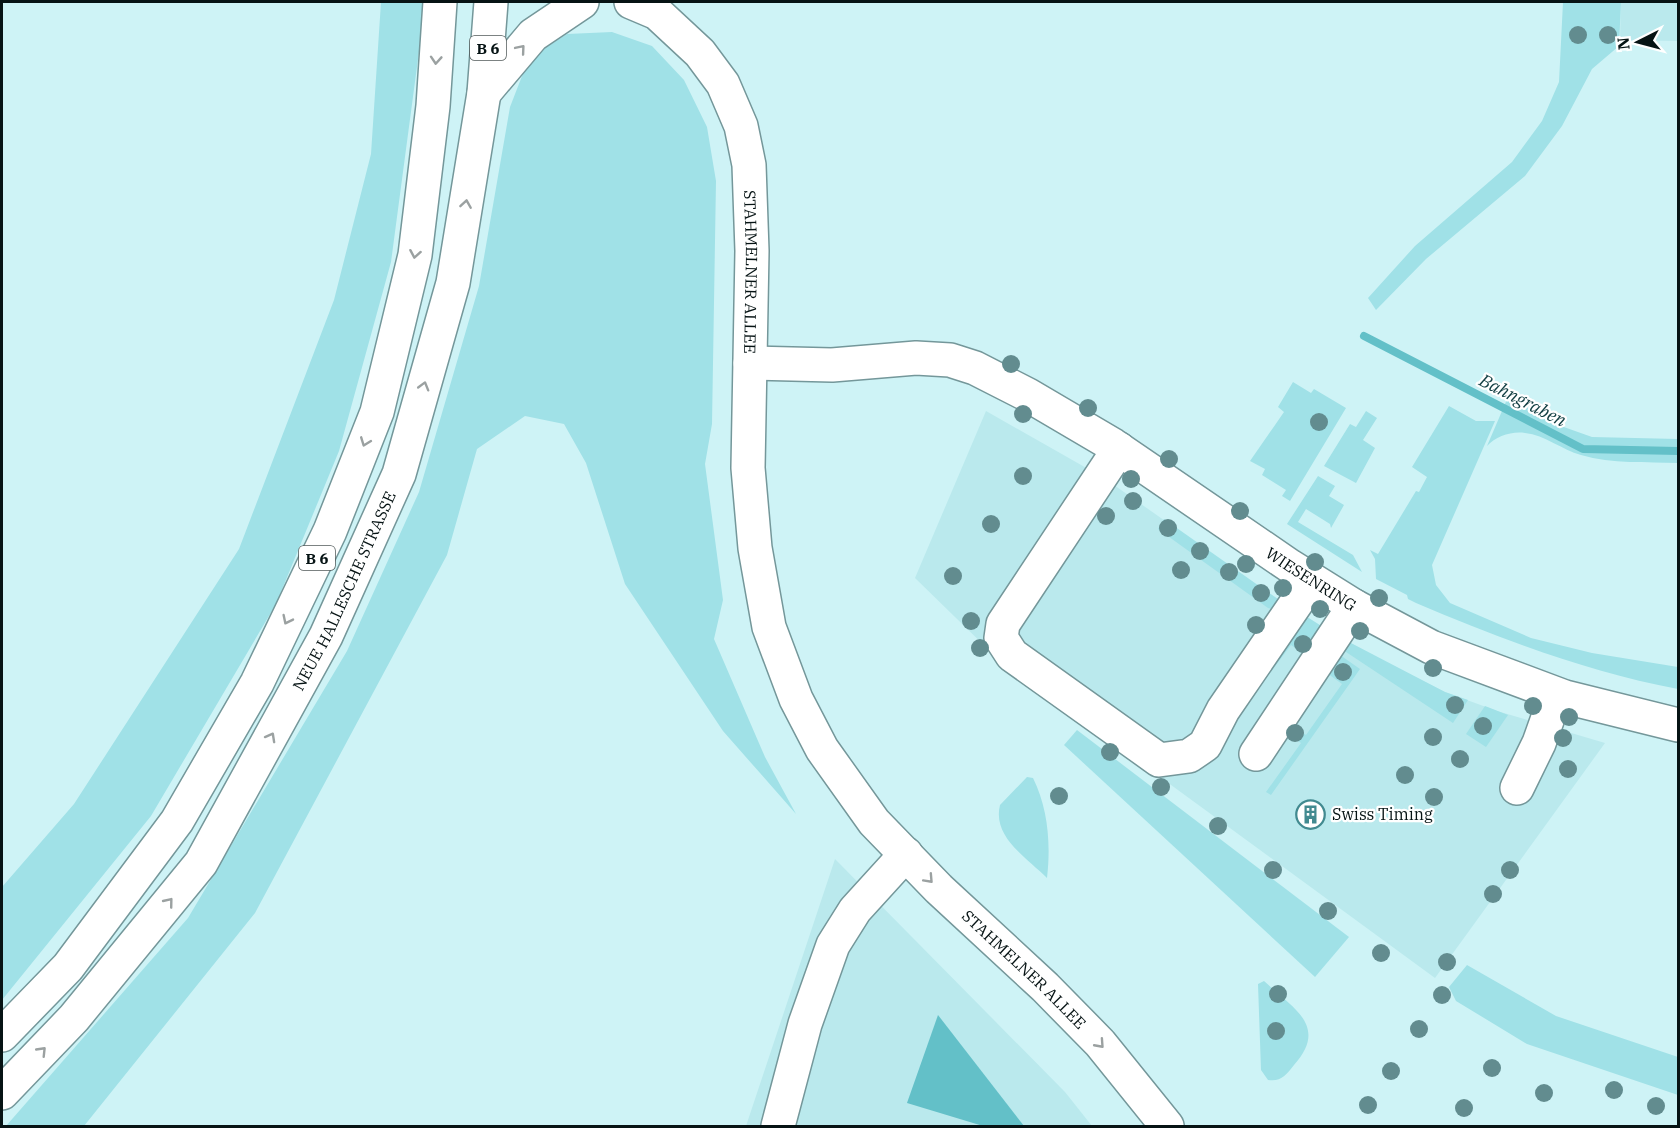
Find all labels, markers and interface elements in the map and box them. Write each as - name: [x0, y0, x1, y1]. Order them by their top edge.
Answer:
- north arrow: [1608, 12, 1668, 72]
- road number: B 6: [470, 36, 506, 60]
- text: N: [1612, 36, 1634, 51]
- one-way arrow: [514, 45, 525, 56]
- one-way arrow: [430, 55, 443, 64]
- street label: STAHMELNER ALLEE: [740, 190, 762, 354]
- one-way arrow: [459, 200, 471, 209]
- one-way arrow: [409, 248, 422, 258]
- water label: Bahngraben: [1475, 368, 1571, 432]
- one-way arrow: [416, 381, 429, 391]
- one-way arrow: [360, 436, 372, 447]
- street label: NEUE HALLESCHE STRASSE: [288, 488, 400, 694]
- street label: WIESENRING: [1262, 543, 1360, 615]
- road number: B 6: [299, 546, 335, 570]
- one-way arrow: [282, 614, 294, 625]
- one-way arrow: [263, 733, 275, 743]
- building icon: Swiss Timing: [1295, 798, 1327, 830]
- place label: Swiss Timing: [1332, 804, 1433, 824]
- one-way arrow: [922, 872, 933, 883]
- one-way arrow: [161, 898, 172, 909]
- street label: STAHMELNER ALLEE: [958, 906, 1090, 1033]
- one-way arrow: [1093, 1037, 1104, 1048]
- one-way arrow: [35, 1047, 46, 1057]

